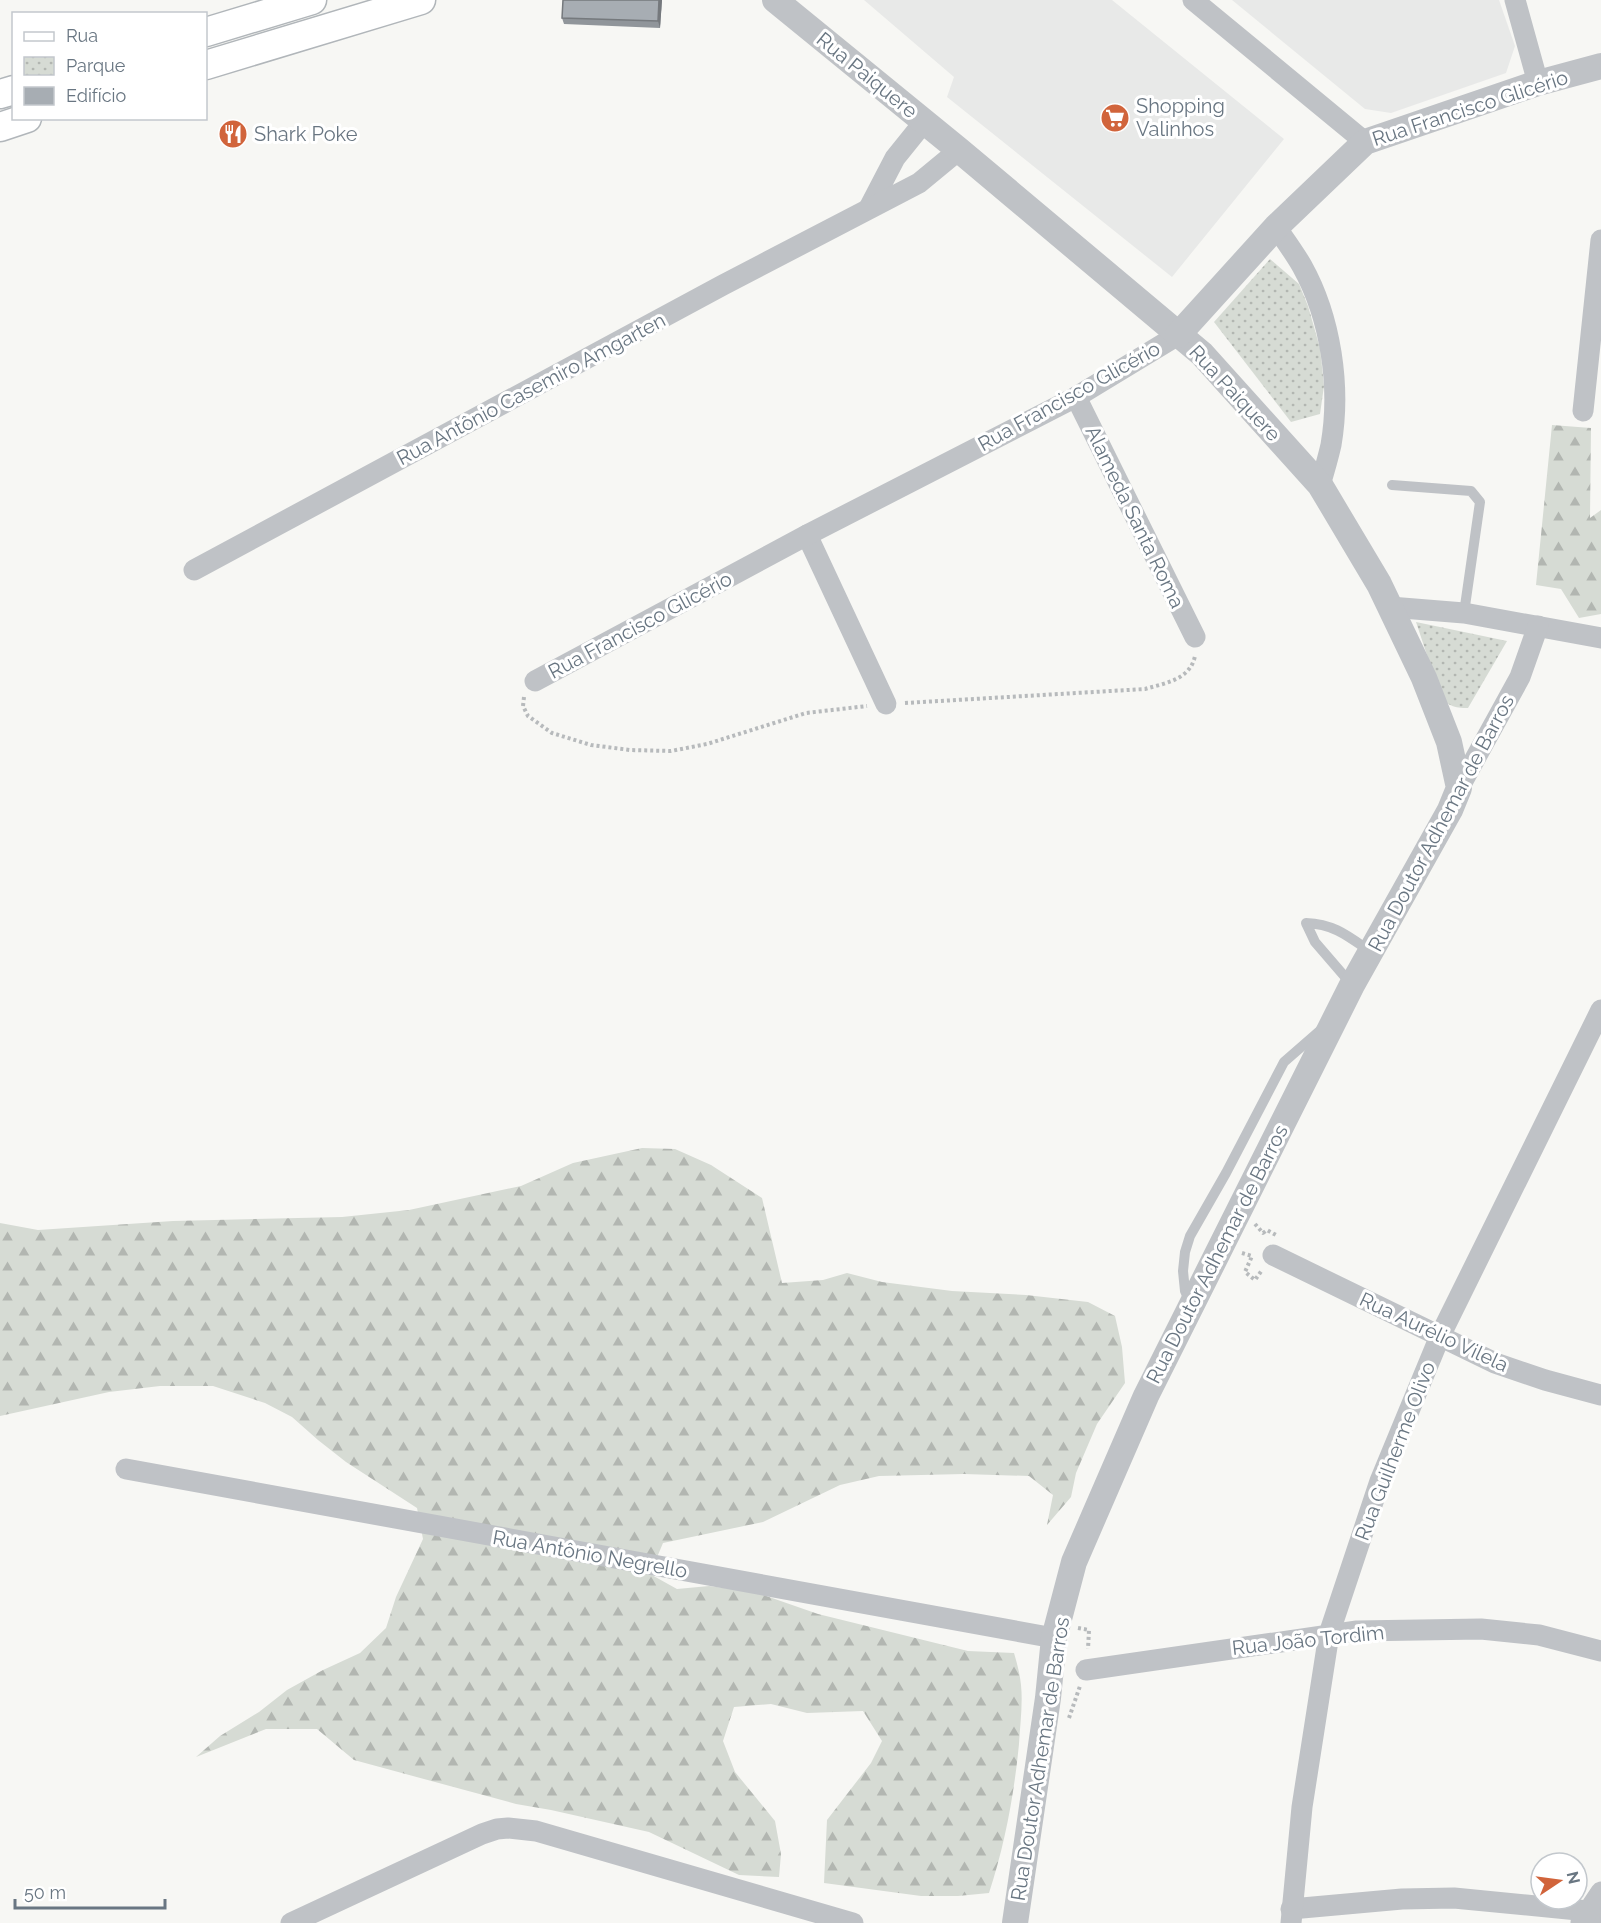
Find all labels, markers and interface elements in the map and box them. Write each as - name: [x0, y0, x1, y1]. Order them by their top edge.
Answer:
- legend: [12, 12, 207, 120]
- text: Rua: [66, 25, 98, 46]
- street label: Rua Paiquere: [812, 27, 922, 123]
- text: Parque: [66, 55, 126, 76]
- street label: Rua Francisco Glicério: [1369, 65, 1571, 151]
- text: Edifício: [66, 85, 126, 106]
- place label: Shopping Valinhos: [1136, 94, 1225, 141]
- supermarket icon: Shopping Valinhos: [1099, 102, 1131, 134]
- restaurant icon: Shark Poke: [217, 118, 249, 150]
- place label: Shark Poke: [254, 122, 358, 146]
- street label: Rua Antônio Casemiro Amgarten: [393, 308, 669, 470]
- street label: Rua Francisco Glicério: [974, 336, 1164, 456]
- street label: Rua Paiquere: [1184, 340, 1286, 446]
- street label: Alameda Santa Roma: [1080, 422, 1190, 612]
- street label: Rua Francisco Glicério: [544, 566, 736, 684]
- street label: Rua Doutor Adhemar de Barros: [1363, 691, 1519, 955]
- street label: Rua Doutor Adhemar de Barros: [1141, 1121, 1293, 1387]
- street label: Rua Aurélio Vilela: [1356, 1287, 1512, 1377]
- street label: Rua Guilherme Olivo: [1350, 1358, 1440, 1544]
- street label: Rua Antônio Negrello: [491, 1525, 689, 1583]
- street label: Rua Doutor Adhemar de Barros: [1006, 1615, 1074, 1903]
- street label: Rua João Tordim: [1231, 1620, 1385, 1660]
- north arrow: [1529, 1851, 1589, 1911]
- text: N: [1562, 1870, 1584, 1886]
- scale bar: [15, 1872, 165, 1910]
- text: 50 m: [24, 1882, 66, 1903]

